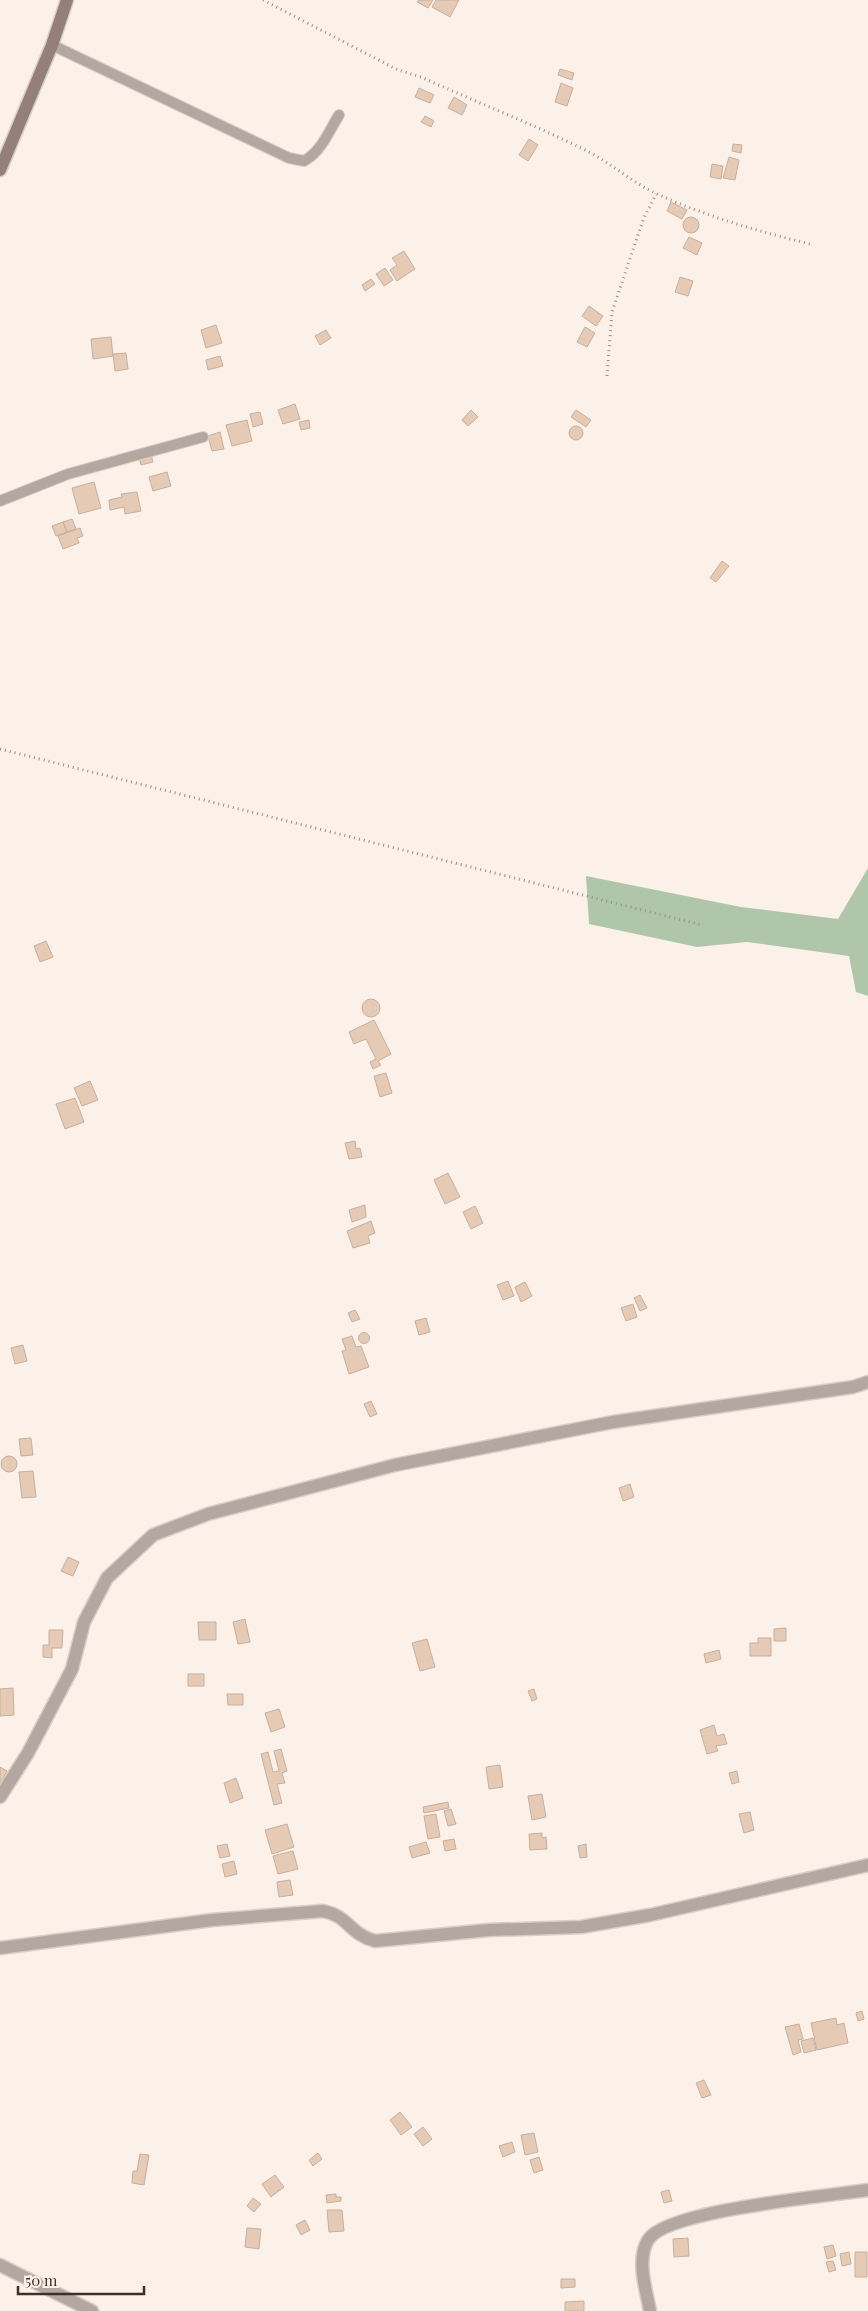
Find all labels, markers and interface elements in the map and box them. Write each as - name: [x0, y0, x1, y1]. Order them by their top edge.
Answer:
- scale bar: [18, 2264, 144, 2296]
- text: 50 m: [25, 2270, 58, 2290]

